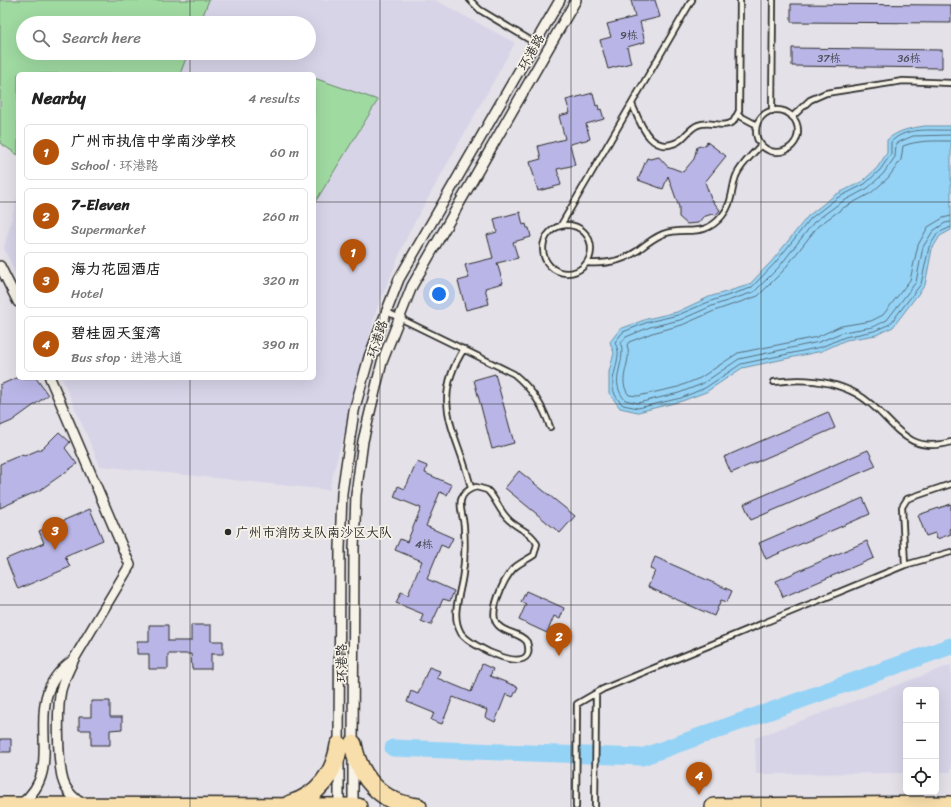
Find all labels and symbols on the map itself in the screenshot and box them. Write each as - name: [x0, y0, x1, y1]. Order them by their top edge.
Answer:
- house number: 9栋: [620, 26, 638, 45]
- street label: 环港路: [511, 29, 551, 75]
- house number: 37栋: [817, 49, 841, 68]
- house number: 36栋: [897, 49, 921, 68]
- pin: 1: [340, 239, 366, 272]
- your location: [429, 284, 449, 304]
- street label: 环港路: [360, 317, 394, 361]
- pin: 3: [42, 517, 68, 550]
- place label: 广州市消防支队南沙区大队: [236, 521, 392, 544]
- marker: 广州市消防支队南沙区大队: [223, 527, 233, 537]
- house number: 4栋: [415, 535, 433, 554]
- pin: 2: [546, 623, 572, 656]
- street label: 环港路: [330, 643, 353, 683]
- pin: 4: [686, 762, 712, 795]

